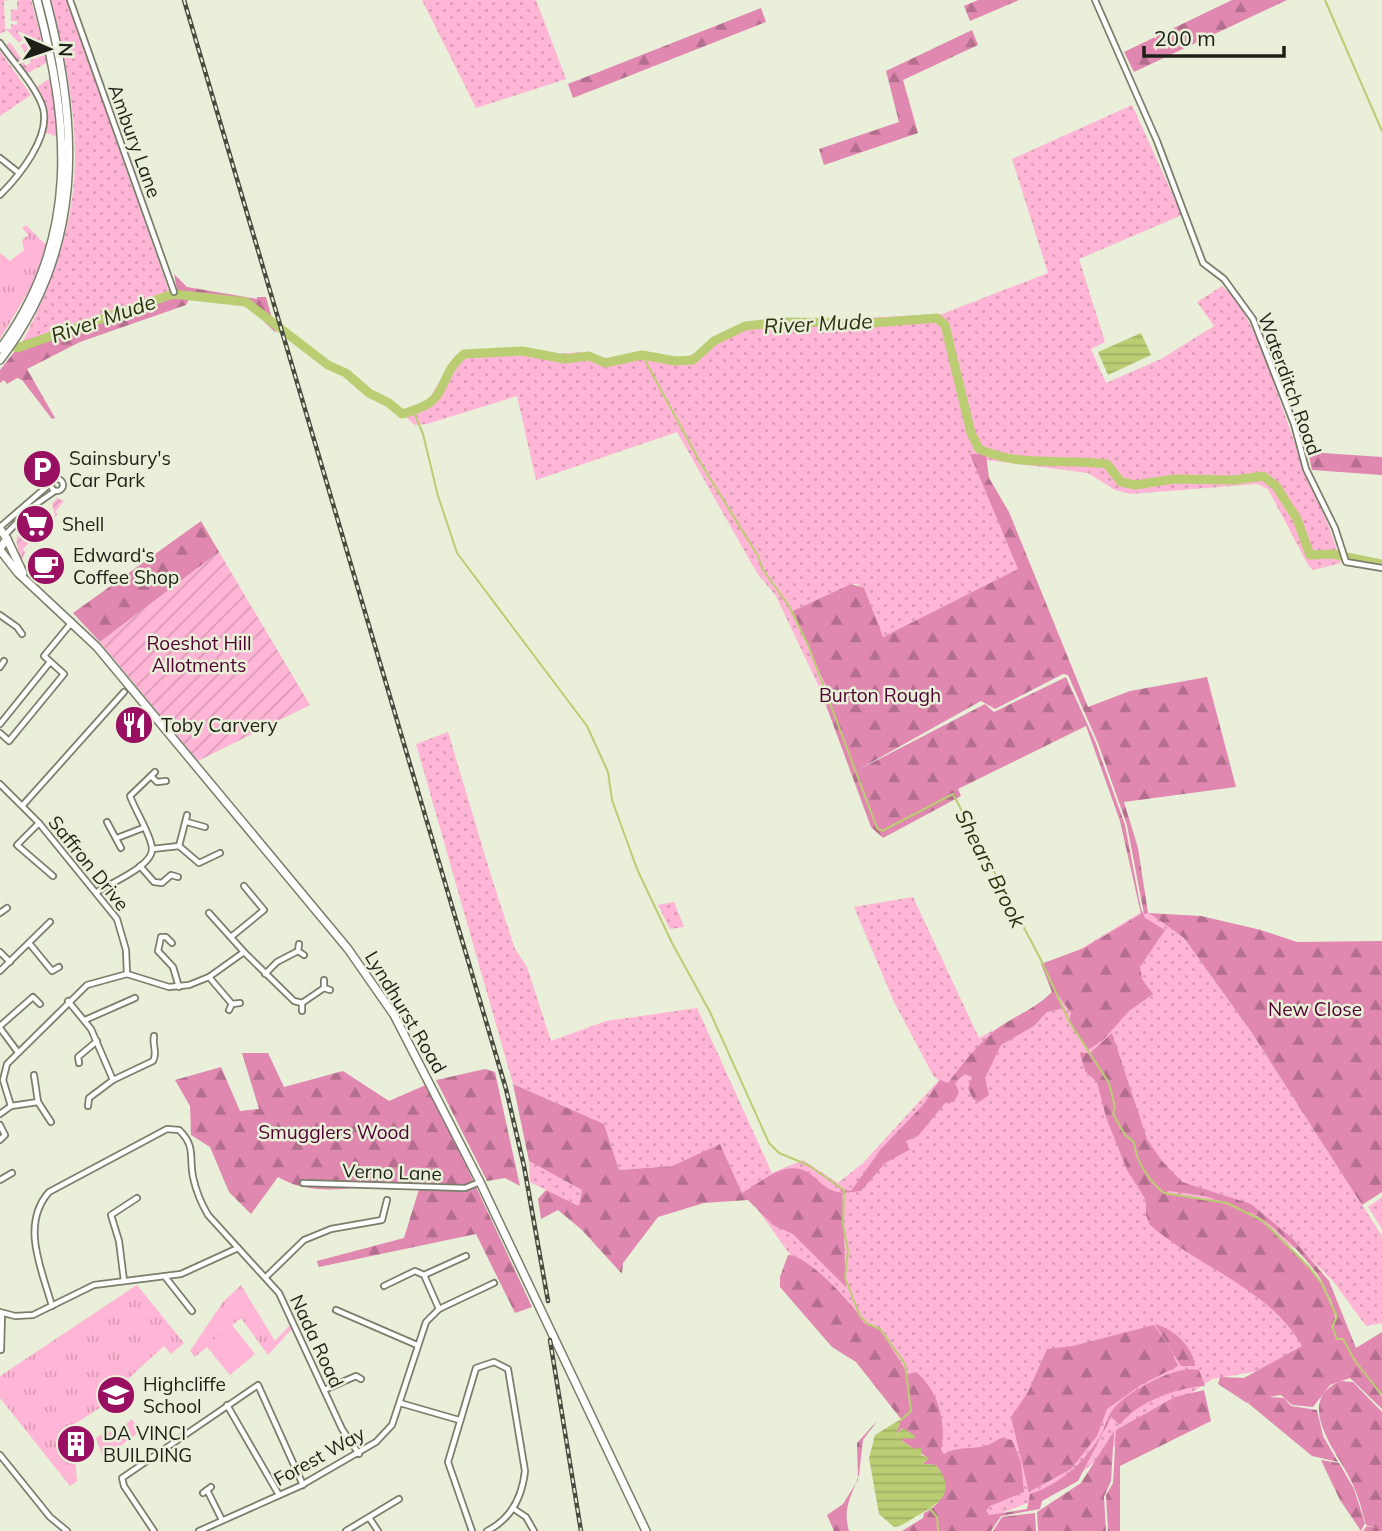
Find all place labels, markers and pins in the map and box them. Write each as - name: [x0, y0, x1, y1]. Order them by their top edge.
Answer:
- place label: Sainsbury's Car Park: [69, 446, 171, 492]
- parking icon: Sainsbury's Car Park: [21, 448, 63, 490]
- supermarket icon: Shell: [14, 503, 56, 545]
- place label: Shell: [62, 512, 104, 536]
- place label: Edward‘s Coffee Shop: [73, 543, 179, 589]
- cafe icon: Edward‘s Coffee Shop: [25, 545, 67, 587]
- restaurant icon: Toby Carvery: [113, 704, 155, 746]
- place label: Toby Carvery: [161, 713, 278, 737]
- place label: Highcliffe School: [143, 1372, 226, 1418]
- school or university icon: Highcliffe School: [95, 1374, 137, 1416]
- place label: DA VINCI BUILDING: [103, 1421, 192, 1467]
- building icon: DA VINCI BUILDING: [55, 1423, 97, 1465]

